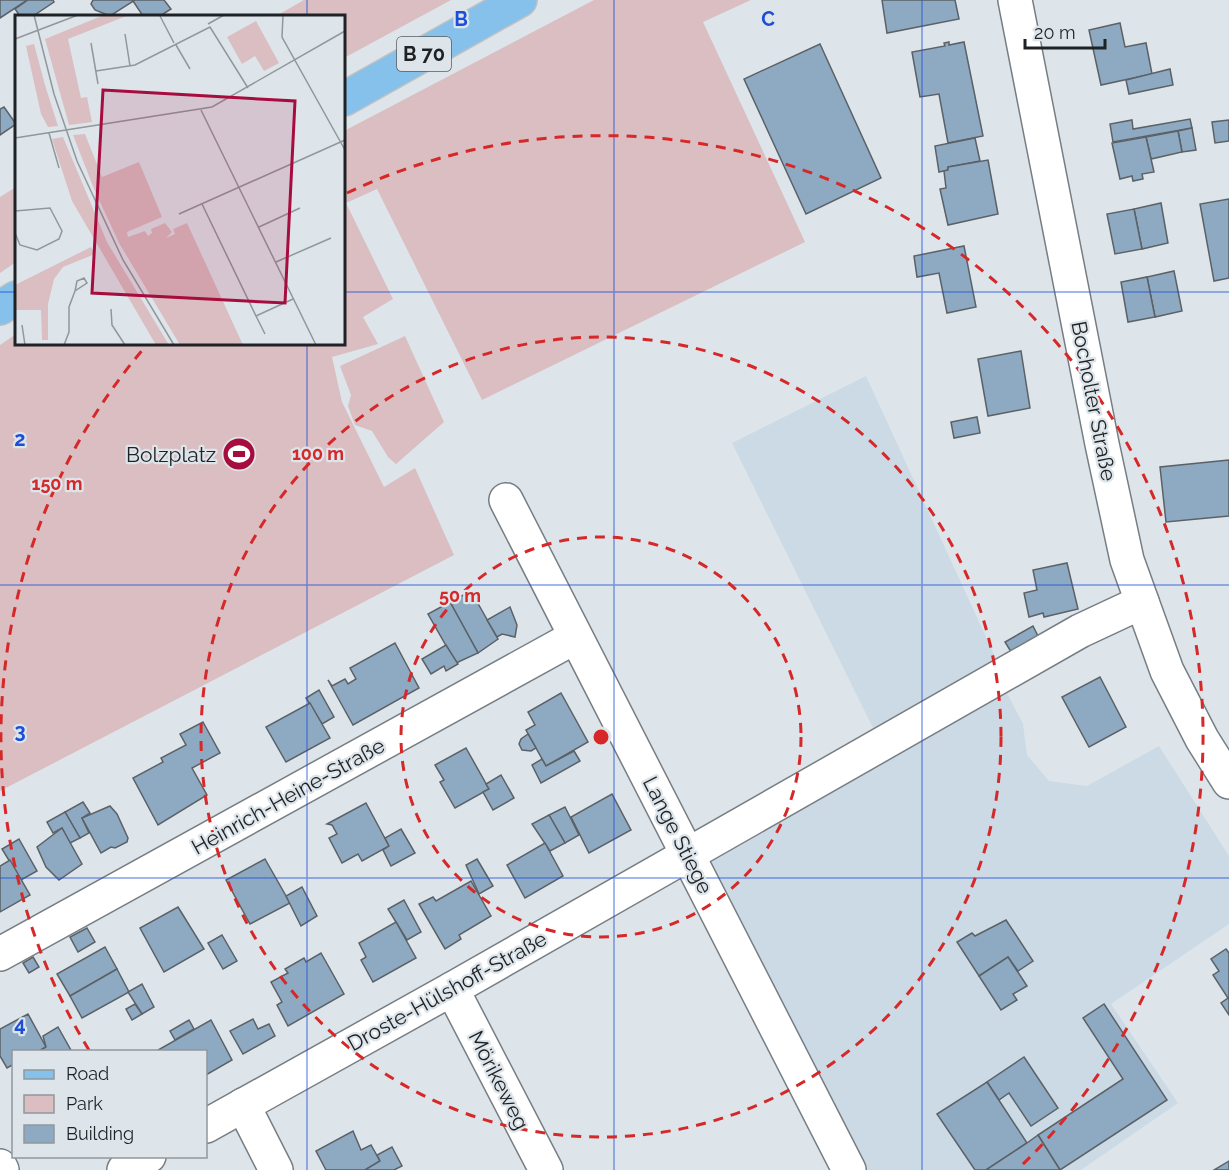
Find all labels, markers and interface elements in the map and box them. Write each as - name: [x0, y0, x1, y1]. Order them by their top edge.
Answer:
- text: B: [454, 7, 468, 31]
- text: C: [761, 7, 775, 31]
- scale bar: [1025, 12, 1104, 50]
- inset map: [15, 15, 345, 345]
- text: 20 m: [1034, 22, 1076, 43]
- road number: B 70: [397, 37, 451, 71]
- street label: Bocholter Straße: [1066, 319, 1122, 483]
- text: 2: [14, 427, 26, 451]
- sports icon: Bolzplatz: [221, 436, 257, 472]
- place label: Bolzplatz: [126, 442, 216, 467]
- text: 100 m: [292, 443, 344, 464]
- text: 150 m: [32, 473, 83, 494]
- text: 50 m: [439, 585, 481, 606]
- text: 3: [14, 719, 26, 743]
- centre of rings: [591, 727, 611, 747]
- street label: Heinrich-Heine-Straße: [187, 732, 389, 860]
- street label: Lange Stiege: [638, 772, 718, 898]
- street label: Droste-Hülshoff-Straße: [343, 926, 551, 1056]
- text: 4: [14, 1012, 26, 1036]
- street label: Mörikeweg: [464, 1027, 534, 1133]
- legend: [12, 1050, 207, 1158]
- text: Road: [66, 1063, 109, 1084]
- text: Park: [66, 1093, 103, 1114]
- text: Building: [66, 1123, 134, 1144]

